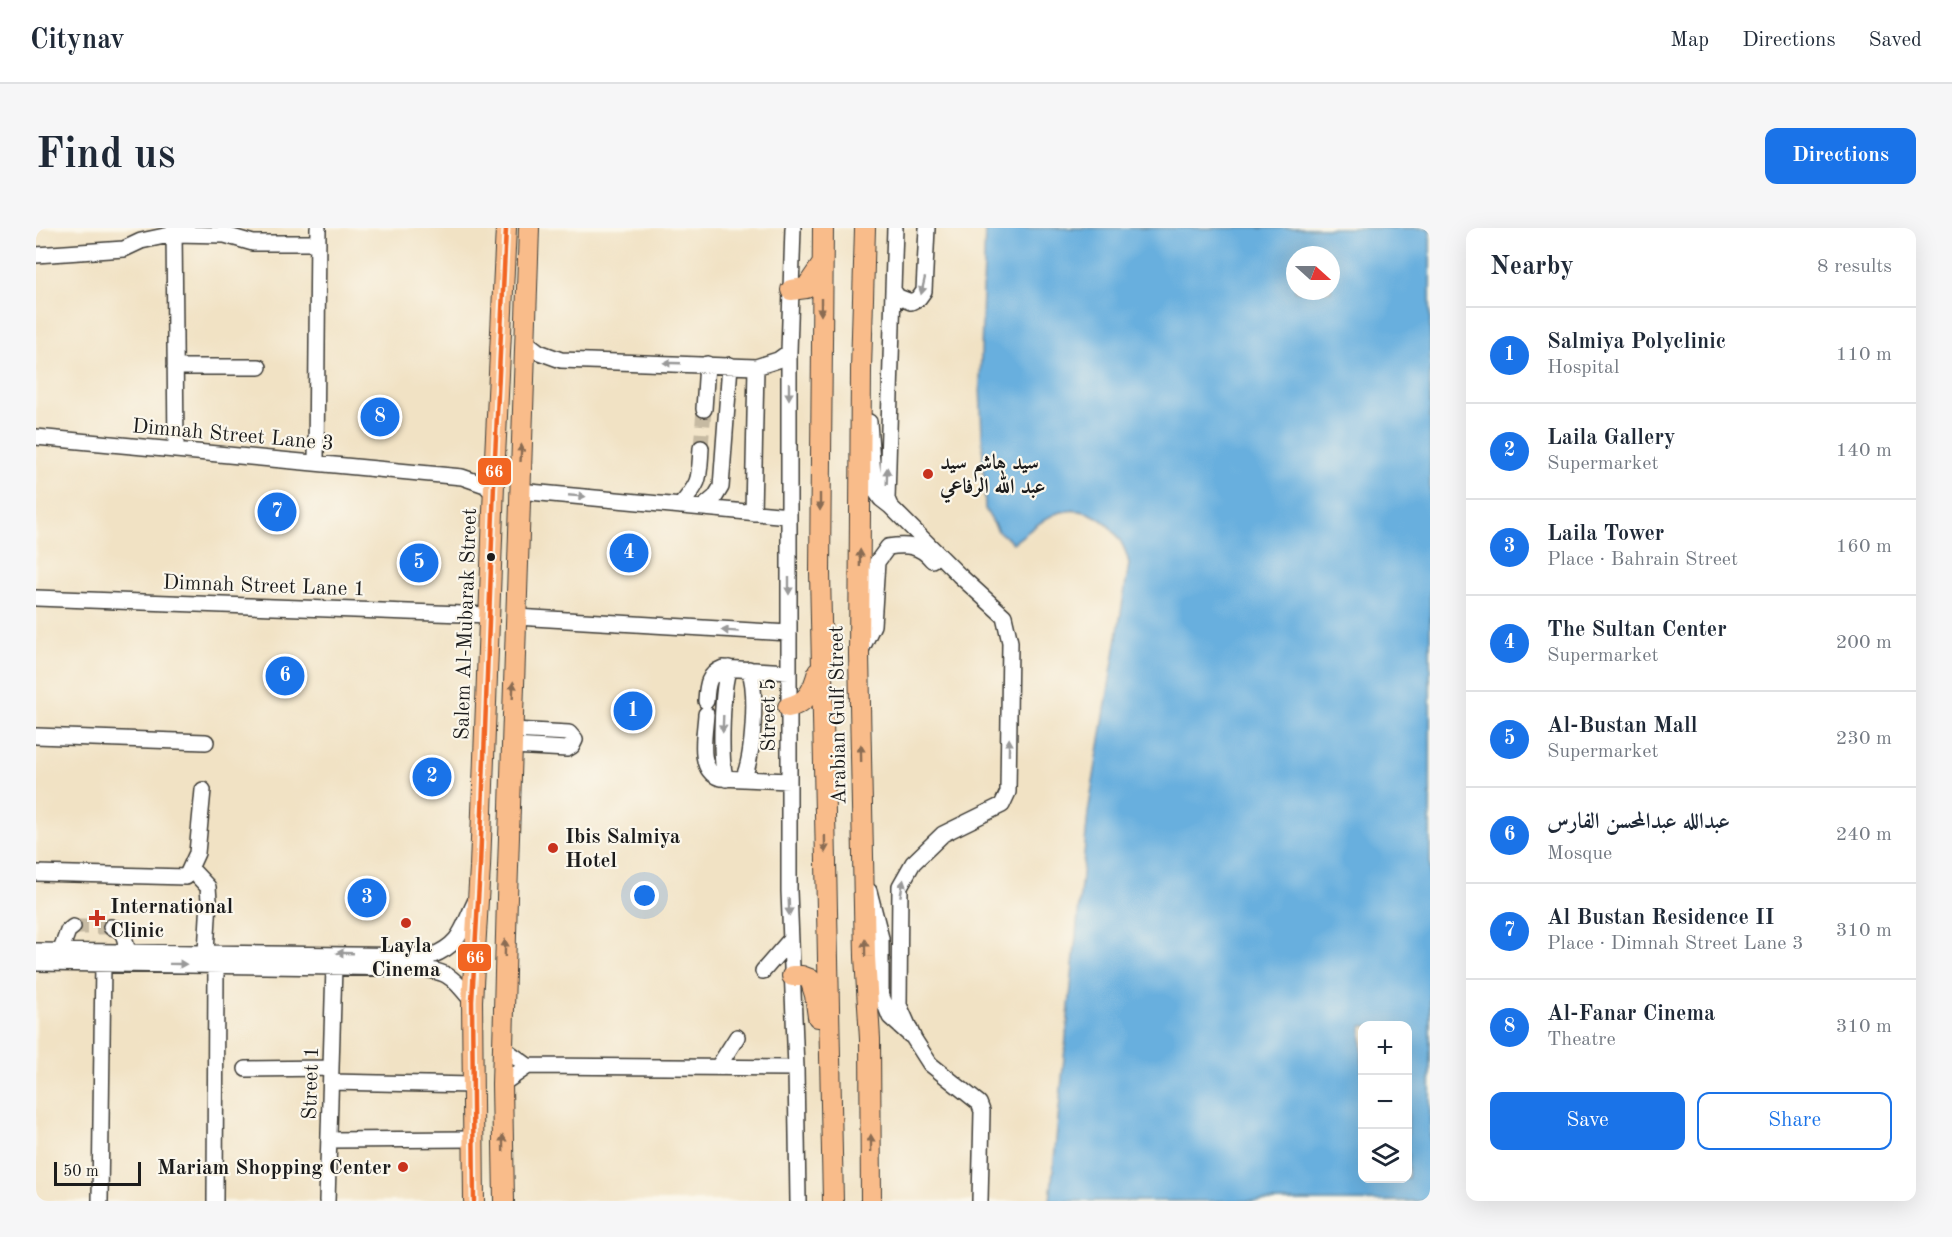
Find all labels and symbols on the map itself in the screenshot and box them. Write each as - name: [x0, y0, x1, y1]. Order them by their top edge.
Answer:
- north arrow: [1286, 246, 1340, 300]
- one-way arrow: [918, 277, 928, 295]
- one-way arrow: [816, 298, 826, 317]
- one-way arrow: [662, 358, 681, 368]
- one-way arrow: [784, 382, 794, 401]
- pin: 8: [360, 394, 400, 440]
- street label: Dimnah Street Lane 3: [131, 416, 335, 455]
- one-way arrow: [516, 443, 525, 462]
- place label: سيد هاشم سيد عبد الله الرفاعي: [939, 452, 1046, 504]
- line badge: 66: [477, 457, 512, 486]
- text: 66: [485, 465, 503, 481]
- one-way arrow: [882, 466, 892, 485]
- marker: سيد هاشم سيد عبد الله الرفاعي: [921, 467, 935, 481]
- pin: 7: [258, 490, 296, 534]
- one-way arrow: [568, 491, 587, 501]
- one-way arrow: [815, 493, 825, 512]
- street label: Salem Al-Mubarak Street: [452, 508, 481, 740]
- pin: 4: [610, 530, 648, 576]
- pin: 5: [400, 540, 439, 586]
- one-way arrow: [856, 548, 865, 567]
- unlabelled marker: [485, 551, 497, 563]
- street label: Dimnah Street Lane 1: [162, 572, 366, 601]
- one-way arrow: [784, 577, 794, 596]
- street label: Arabian Gulf Street: [826, 625, 851, 805]
- one-way arrow: [721, 626, 740, 635]
- pin: 6: [266, 654, 304, 698]
- street label: Street 5: [759, 678, 780, 752]
- one-way arrow: [508, 680, 518, 699]
- pin: 1: [614, 688, 652, 734]
- one-way arrow: [718, 714, 728, 733]
- one-way arrow: [1004, 738, 1014, 757]
- one-way arrow: [857, 743, 866, 762]
- pin: 2: [412, 754, 452, 800]
- place label: Ibis Salmiya Hotel: [565, 827, 681, 872]
- one-way arrow: [820, 835, 830, 854]
- marker: Ibis Salmiya Hotel: [546, 841, 560, 855]
- pin: 3: [348, 876, 386, 920]
- one-way arrow: [898, 878, 907, 897]
- your location: [630, 881, 659, 910]
- place label: International Clinic: [110, 897, 233, 942]
- one-way arrow: [785, 898, 794, 917]
- marker: International Clinic: [88, 909, 106, 927]
- marker: Layla Cinema: [399, 916, 413, 930]
- place label: Layla Cinema: [371, 936, 441, 981]
- one-way arrow: [501, 938, 510, 957]
- one-way arrow: [860, 938, 870, 957]
- line badge: 66: [457, 943, 492, 972]
- one-way arrow: [336, 949, 355, 958]
- text: 66: [466, 951, 484, 967]
- one-way arrow: [169, 959, 188, 969]
- street label: Street 1: [300, 1046, 323, 1120]
- one-way arrow: [498, 1133, 508, 1152]
- one-way arrow: [866, 1133, 875, 1152]
- place label: Mariam Shopping Center: [157, 1158, 391, 1179]
- scale bar: [54, 1159, 141, 1186]
- marker: Mariam Shopping Center: [396, 1160, 410, 1174]

